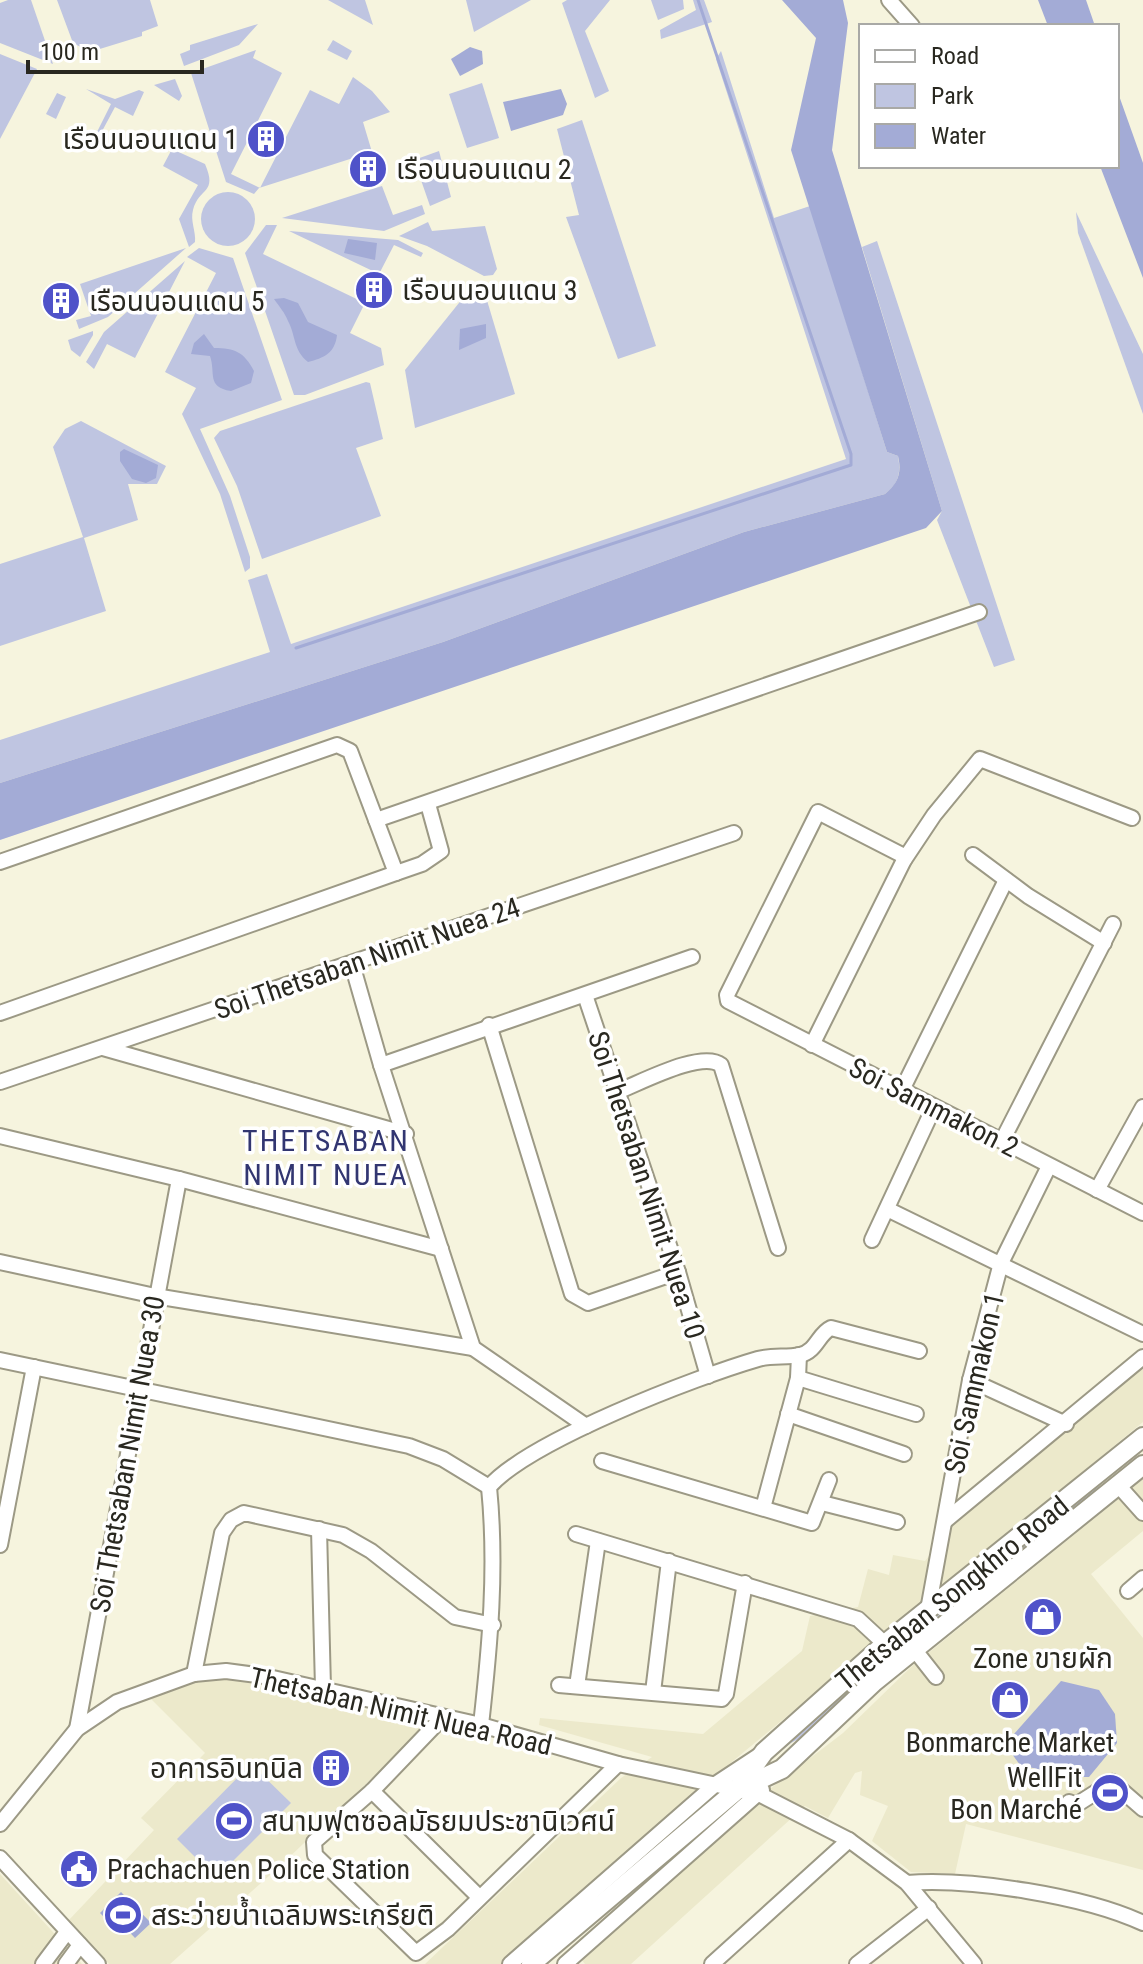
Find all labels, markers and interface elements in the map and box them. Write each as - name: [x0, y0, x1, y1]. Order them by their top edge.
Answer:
- scale bar: [28, 24, 202, 74]
- legend: [859, 24, 1119, 168]
- text: 100 m: [40, 38, 99, 66]
- text: Road: [931, 42, 979, 70]
- text: Park: [931, 82, 974, 110]
- building icon: เรือนนอนแดน 1: [245, 118, 287, 160]
- text: Water: [931, 122, 986, 150]
- place label: เรือนนอนแดน 1: [62, 123, 238, 156]
- building icon: เรือนนอนแดน 2: [347, 148, 389, 190]
- place label: เรือนนอนแดน 2: [396, 153, 572, 186]
- building icon: เรือนนอนแดน 3: [353, 269, 395, 311]
- place label: เรือนนอนแดน 3: [402, 274, 578, 307]
- building icon: เรือนนอนแดน 5: [40, 280, 82, 322]
- place label: เรือนนอนแดน 5: [89, 285, 265, 318]
- street label: Soi Thetsaban Nimit Nuea 24: [210, 891, 524, 1026]
- street label: Soi Thetsaban Nimit Nuea 10: [581, 1027, 712, 1343]
- street label: Soi Sammakon 2: [844, 1051, 1024, 1164]
- district label: THETSABAN NIMIT NUEA: [242, 1123, 410, 1192]
- street label: Soi Sammakon 1: [938, 1289, 1011, 1477]
- street label: Soi Thetsaban Nimit Nuea 30: [83, 1293, 172, 1615]
- street label: Thetsaban Songkhro Road: [829, 1489, 1075, 1697]
- shop icon: Zone ขายผัก: [1022, 1596, 1064, 1638]
- place label: Zone ขายผัก: [973, 1642, 1113, 1675]
- street label: Thetsaban Nimit Nuea Road: [247, 1661, 555, 1762]
- shop icon: Bonmarche Market: [989, 1679, 1031, 1721]
- place label: Bonmarche Market: [906, 1726, 1114, 1759]
- building icon: อาคารอินทนิล: [310, 1747, 352, 1789]
- place label: อาคารอินทนิล: [150, 1752, 303, 1785]
- place label: WellFit Bon Marché: [950, 1761, 1082, 1826]
- sports icon: WellFit Bon Marché: [1089, 1772, 1131, 1814]
- sports icon: สนามฟุตซอลมัธยมประชานิเวศน์: [213, 1800, 255, 1842]
- place label: สนามฟุตซอลมัธยมประชานิเวศน์: [262, 1805, 615, 1838]
- public building icon: Prachachuen Police Station: [58, 1848, 100, 1890]
- place label: Prachachuen Police Station: [107, 1853, 410, 1886]
- sports icon: สระว่ายนํ้าเฉลิมพระเกรียติ: [102, 1894, 144, 1936]
- place label: สระว่ายนํ้าเฉลิมพระเกรียติ: [151, 1896, 434, 1932]

